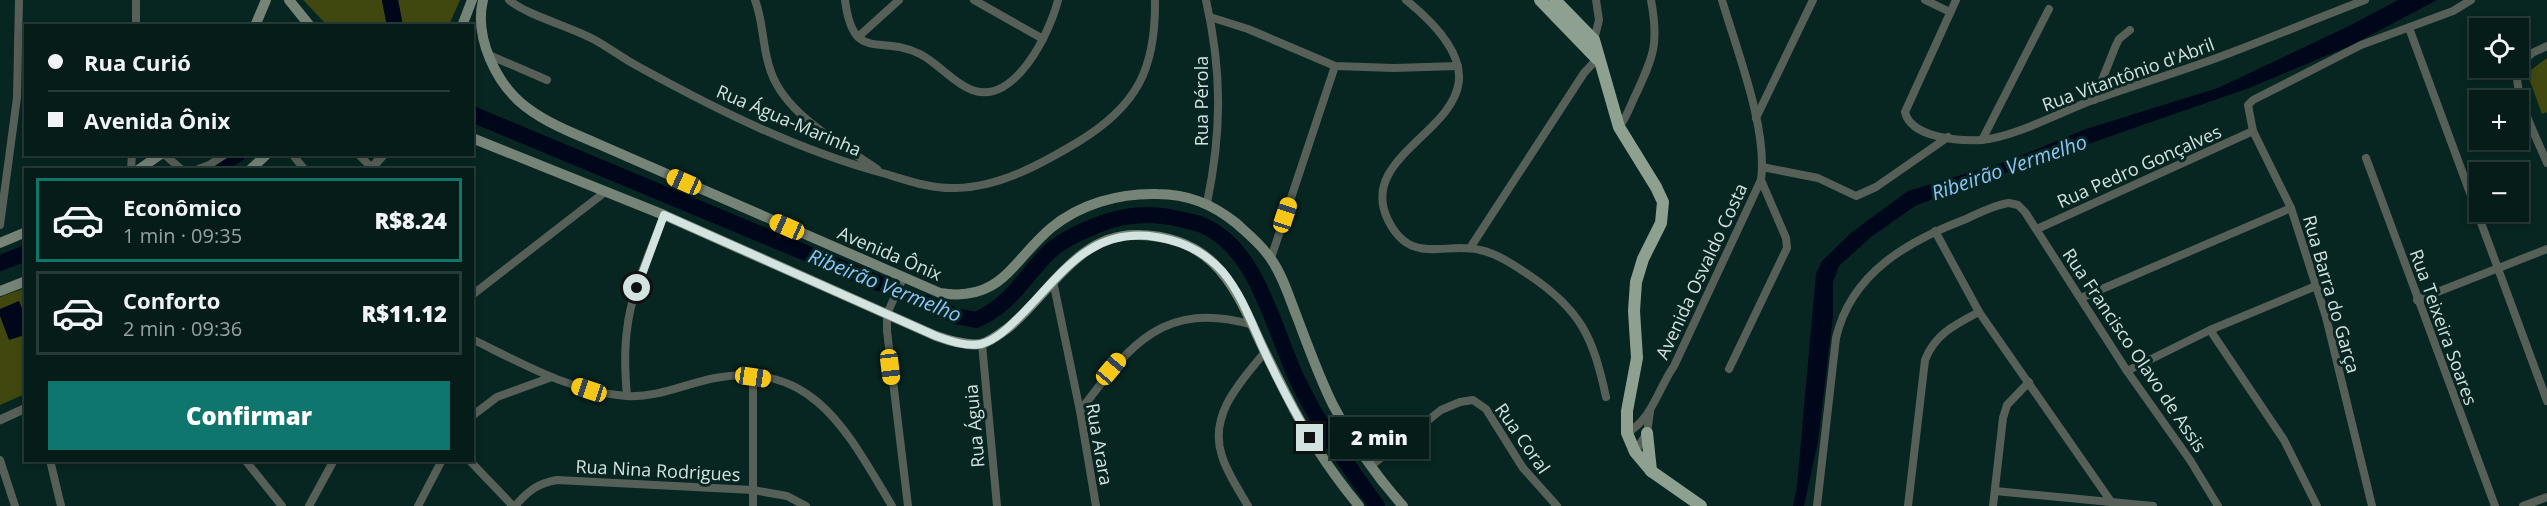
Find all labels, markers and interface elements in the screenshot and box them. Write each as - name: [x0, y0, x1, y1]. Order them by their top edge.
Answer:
- map controls: [2469, 18, 2529, 222]
- button: locate: [2469, 18, 2529, 78]
- street label: Rua Vitantônio d'Abril: [2039, 32, 2217, 116]
- text: Rua Curió: [84, 47, 191, 77]
- street label: Rua Pérola: [1189, 56, 1213, 146]
- street label: Rua Água-Marinha: [713, 79, 865, 161]
- button: +: [2469, 90, 2529, 150]
- text: Avenida Ônix: [84, 105, 230, 135]
- street label: Rua Pedro Gonçalves: [2053, 119, 2225, 213]
- water label: Ribeirão Vermelho: [1928, 128, 2090, 206]
- button: −: [2469, 162, 2529, 222]
- car: [664, 166, 704, 198]
- street label: Avenida Osvaldo Costa: [1650, 179, 1752, 363]
- text: Econômico: [123, 192, 242, 222]
- icon: car: [51, 193, 105, 247]
- car: [1271, 195, 1299, 235]
- text: R$8.24: [374, 205, 447, 235]
- car: [767, 211, 807, 243]
- street label: Rua Barra do Garça: [2298, 212, 2366, 376]
- street label: Avenida Ônix: [834, 220, 946, 286]
- text: 1 min · 09:35: [123, 222, 242, 249]
- water label: Ribeirão Vermelho: [804, 242, 966, 328]
- street label: Rua Francisco Olavo de Assis: [2058, 243, 2212, 457]
- street label: Rua Teixeira Soares: [2405, 246, 2483, 408]
- route start: [623, 274, 650, 301]
- text: Conforto: [123, 285, 220, 315]
- icon: car: [51, 286, 105, 340]
- text: R$11.12: [361, 298, 447, 328]
- text: 2 min · 09:36: [123, 315, 242, 342]
- car: [879, 348, 901, 386]
- car: [1093, 349, 1129, 389]
- car: [734, 366, 772, 388]
- car: [569, 376, 609, 404]
- button: Confirmar: [48, 381, 450, 450]
- street label: Rua Águia: [958, 383, 990, 469]
- street label: Rua Coral: [1490, 398, 1556, 478]
- street label: Rua Arara: [1081, 401, 1119, 487]
- callout: 2 min: [1331, 417, 1430, 459]
- route end: [1296, 424, 1323, 451]
- text: 2 min: [1351, 424, 1408, 451]
- street label: Rua Nina Rodrigues: [575, 454, 741, 486]

